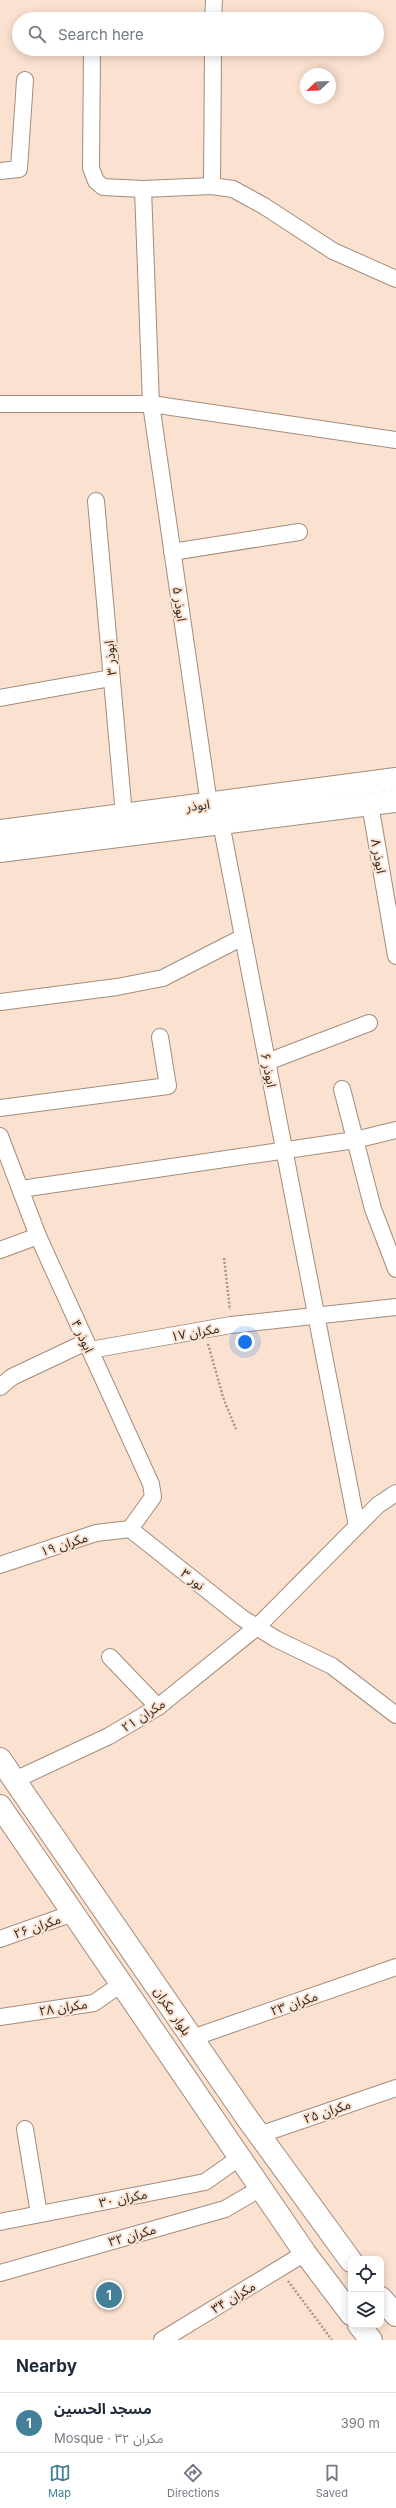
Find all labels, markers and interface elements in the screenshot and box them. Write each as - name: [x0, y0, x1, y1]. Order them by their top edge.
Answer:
- search box: [12, 12, 384, 56]
- icon: search: [26, 23, 48, 45]
- text: Search here: [58, 25, 144, 44]
- north arrow: [300, 68, 336, 104]
- street label: ابوذر ۵: [170, 586, 190, 622]
- street label: ابوذر ۳: [101, 640, 120, 676]
- street label: ابوذر: [184, 796, 211, 815]
- street label: ابوذر ۸: [368, 837, 390, 875]
- street label: ابوذر ۶: [258, 1051, 280, 1089]
- street label: ابوذر ۴: [68, 1317, 98, 1355]
- street label: مکران ۱۷: [170, 1320, 221, 1345]
- your location: [235, 1332, 255, 1352]
- street label: مکران ۱۹: [38, 1529, 90, 1560]
- street label: نور ۳: [178, 1565, 208, 1593]
- street label: مکران ۲۱: [118, 1695, 168, 1736]
- street label: مکران ۲۶: [11, 1910, 63, 1942]
- street label: بلوار مکران: [150, 1984, 195, 2039]
- street label: مکران ۲۳: [268, 1987, 320, 2019]
- street label: مکران ۲۸: [38, 1995, 89, 2020]
- street label: مکران ۲۵: [301, 2095, 353, 2127]
- street label: مکران ۳۰: [98, 2185, 149, 2211]
- street label: مکران ۳۲: [106, 2221, 158, 2250]
- map controls: [348, 2256, 384, 2328]
- button: locate: [348, 2256, 384, 2292]
- street label: مکران ۳۴: [208, 2277, 259, 2317]
- pin: 1: [96, 2280, 122, 2310]
- button: layers: [348, 2292, 384, 2328]
- text: Nearby: [16, 2356, 77, 2376]
- text: مسجد الحسین: [54, 2399, 152, 2418]
- text: 1: [26, 2415, 32, 2431]
- text: 390 m: [341, 2415, 380, 2431]
- text: Mosque · مکران ۳۲: [54, 2430, 163, 2446]
- tab: Map: [48, 2462, 71, 2500]
- tab: Directions: [167, 2462, 220, 2500]
- tab: Saved: [316, 2462, 348, 2500]

